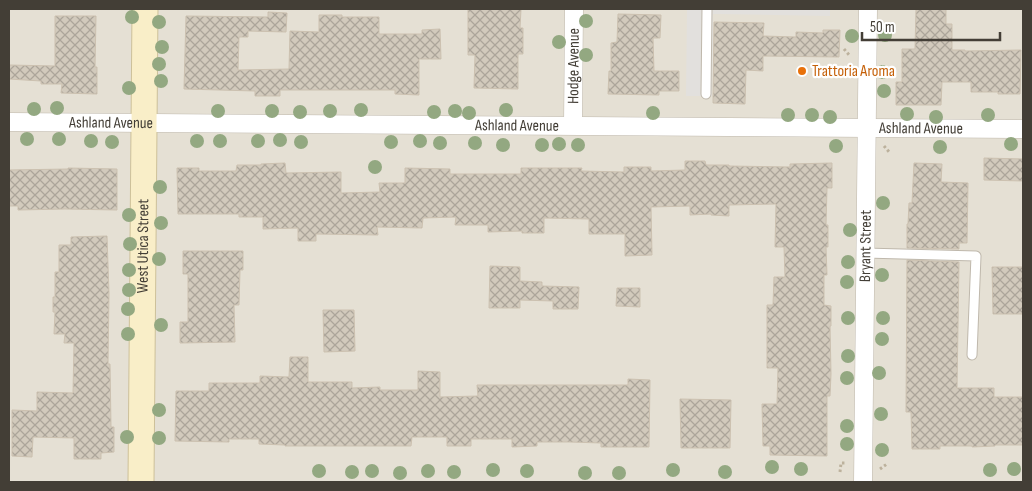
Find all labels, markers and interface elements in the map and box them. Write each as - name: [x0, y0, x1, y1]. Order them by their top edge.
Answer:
- scale bar: [862, 10, 1000, 42]
- text: 50 m: [870, 18, 895, 37]
- street label: Hodge Avenue: [564, 28, 583, 104]
- place label: Trattoria Aroma: [812, 62, 895, 81]
- marker: Trattoria Aroma: [796, 65, 808, 77]
- street label: Ashland Avenue: [68, 113, 153, 132]
- street label: Ashland Avenue: [474, 116, 559, 135]
- street label: Ashland Avenue: [878, 118, 963, 138]
- street label: West Utica Street: [133, 199, 153, 293]
- street label: Bryant Street: [856, 210, 875, 282]

